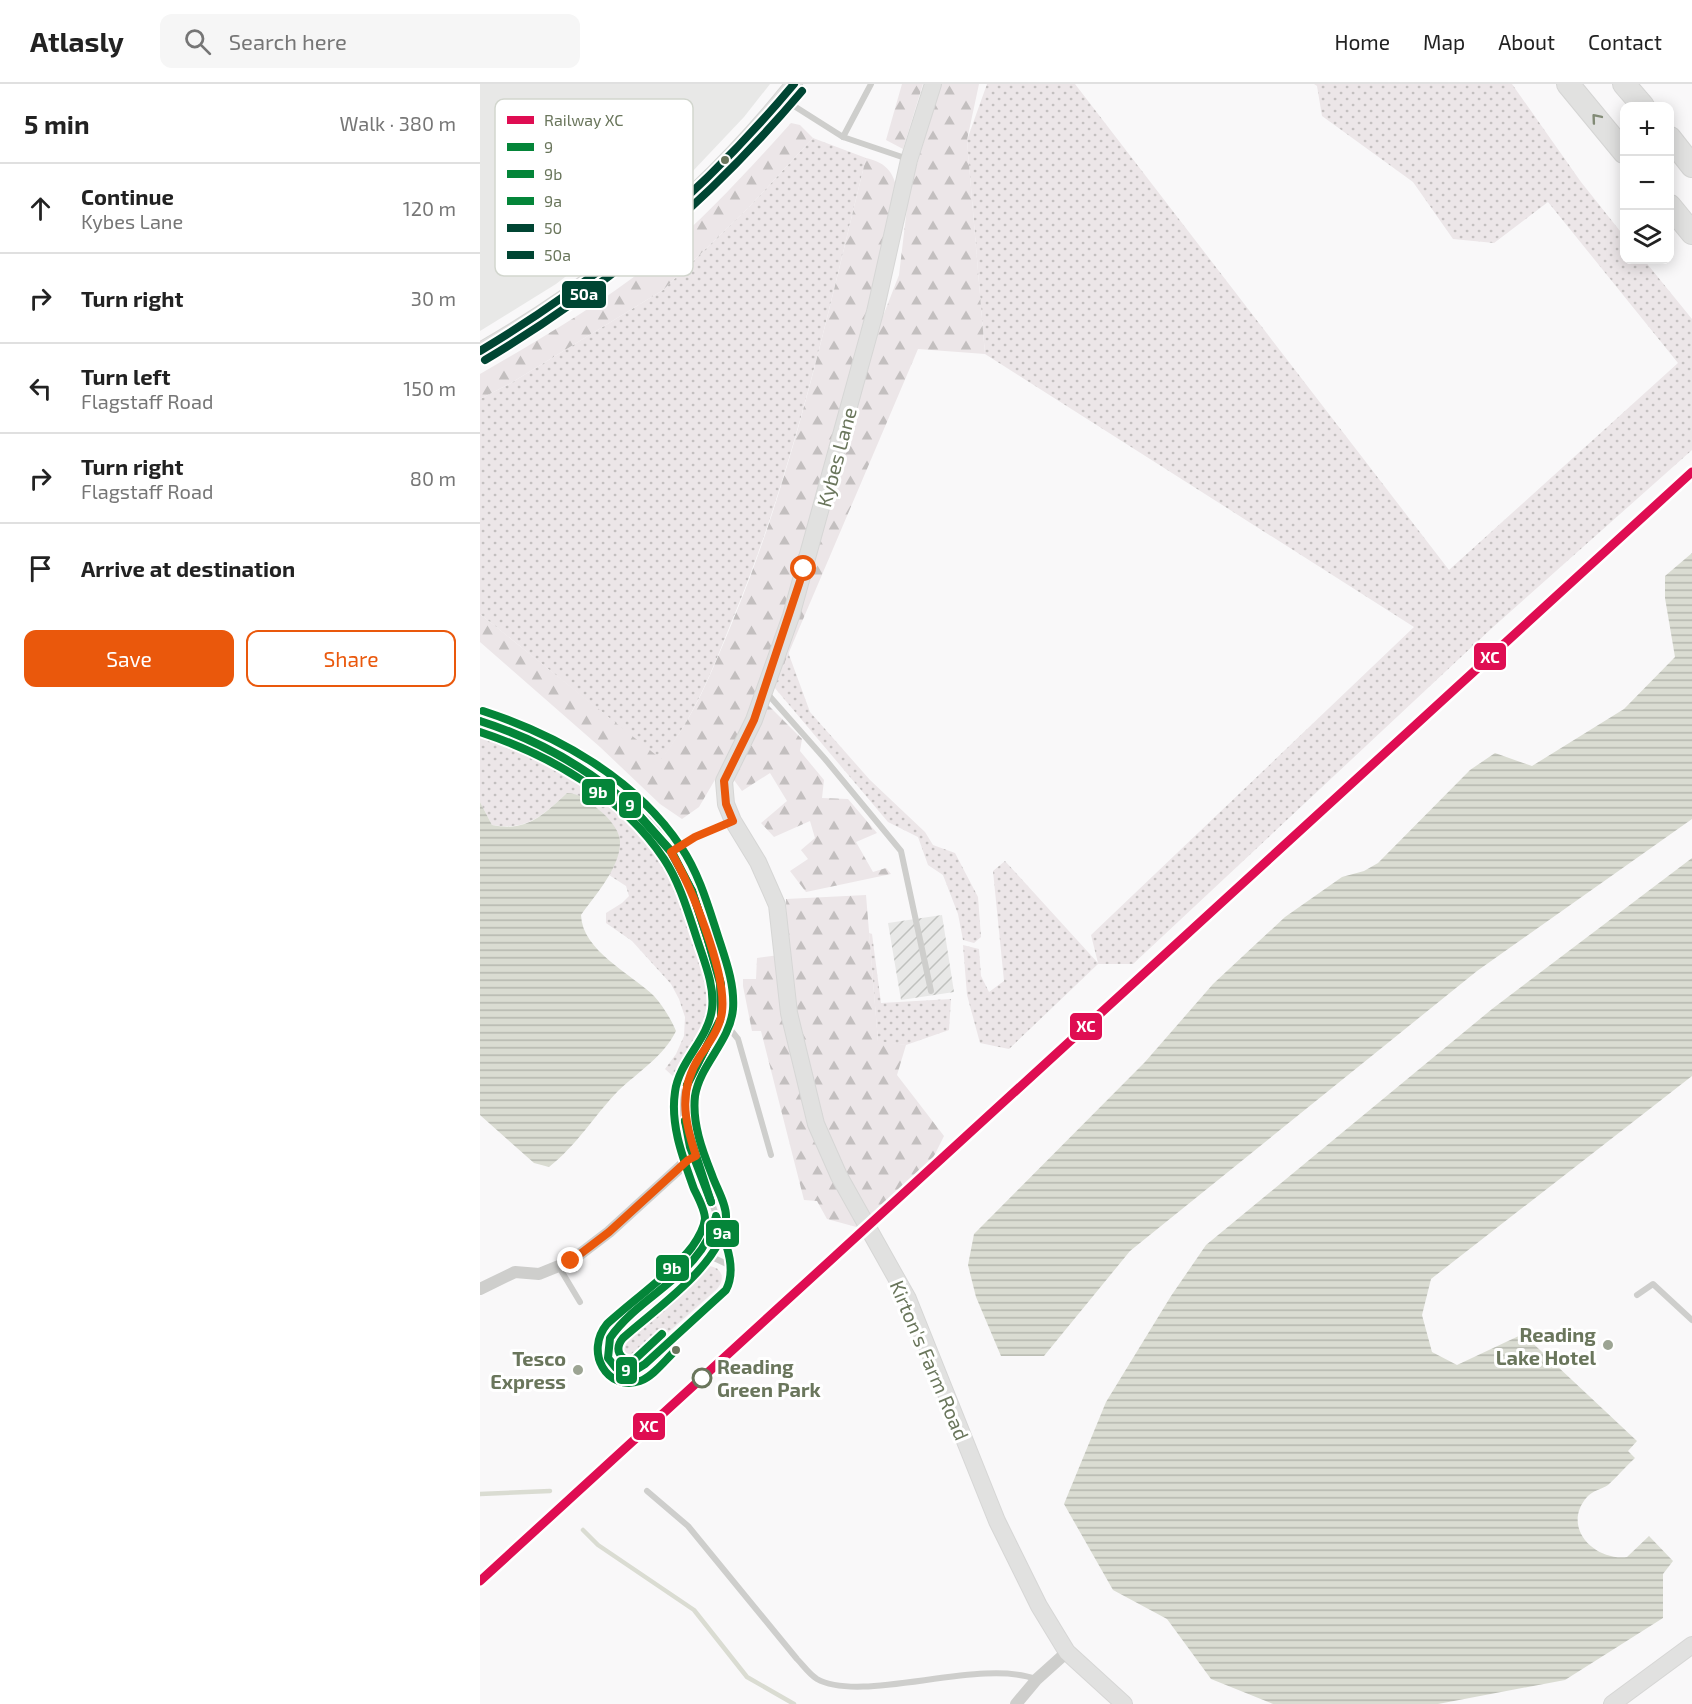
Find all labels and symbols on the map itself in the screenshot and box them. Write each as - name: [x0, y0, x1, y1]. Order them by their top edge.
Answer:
- legend: [495, 99, 693, 276]
- text: Railway XC: [544, 110, 623, 129]
- one-way arrow: [1593, 114, 1604, 125]
- text: 9: [544, 137, 553, 156]
- unlabelled marker: [719, 154, 731, 166]
- text: 9b: [544, 164, 562, 183]
- text: 9a: [544, 191, 562, 210]
- text: 50: [544, 218, 562, 237]
- text: 50a: [544, 245, 571, 264]
- line badge: 50a: [561, 280, 607, 309]
- text: 50a: [570, 284, 598, 303]
- street label: Kybes Lane: [811, 405, 861, 509]
- route start: [790, 555, 816, 581]
- line badge: XC: [1473, 642, 1507, 671]
- text: XC: [1480, 647, 1500, 666]
- line badge: 9b: [581, 778, 616, 806]
- text: 9b: [589, 782, 607, 801]
- line badge: 9: [618, 791, 642, 819]
- text: 9: [625, 795, 635, 814]
- line badge: XC: [1069, 1012, 1103, 1041]
- text: XC: [1076, 1016, 1096, 1035]
- line badge: 9a: [705, 1219, 740, 1248]
- text: 9a: [713, 1223, 731, 1242]
- route end: [557, 1247, 583, 1273]
- line badge: 9b: [655, 1254, 690, 1282]
- text: 9b: [663, 1258, 681, 1277]
- street label: Kirton's Farm Road: [885, 1276, 975, 1444]
- place label: Reading Lake Hotel: [1496, 1322, 1596, 1369]
- marker: Reading Lake Hotel: [1601, 1338, 1615, 1352]
- unlabelled marker: [670, 1344, 682, 1356]
- place label: Tesco Express: [490, 1346, 566, 1393]
- place label: Reading Green Park: [717, 1354, 821, 1401]
- line badge: 9: [615, 1356, 638, 1385]
- text: 9: [621, 1360, 631, 1379]
- marker: Tesco Express: [571, 1363, 585, 1377]
- marker: Reading Green Park: [692, 1368, 712, 1388]
- line badge: XC: [632, 1412, 666, 1441]
- text: XC: [639, 1416, 659, 1435]

